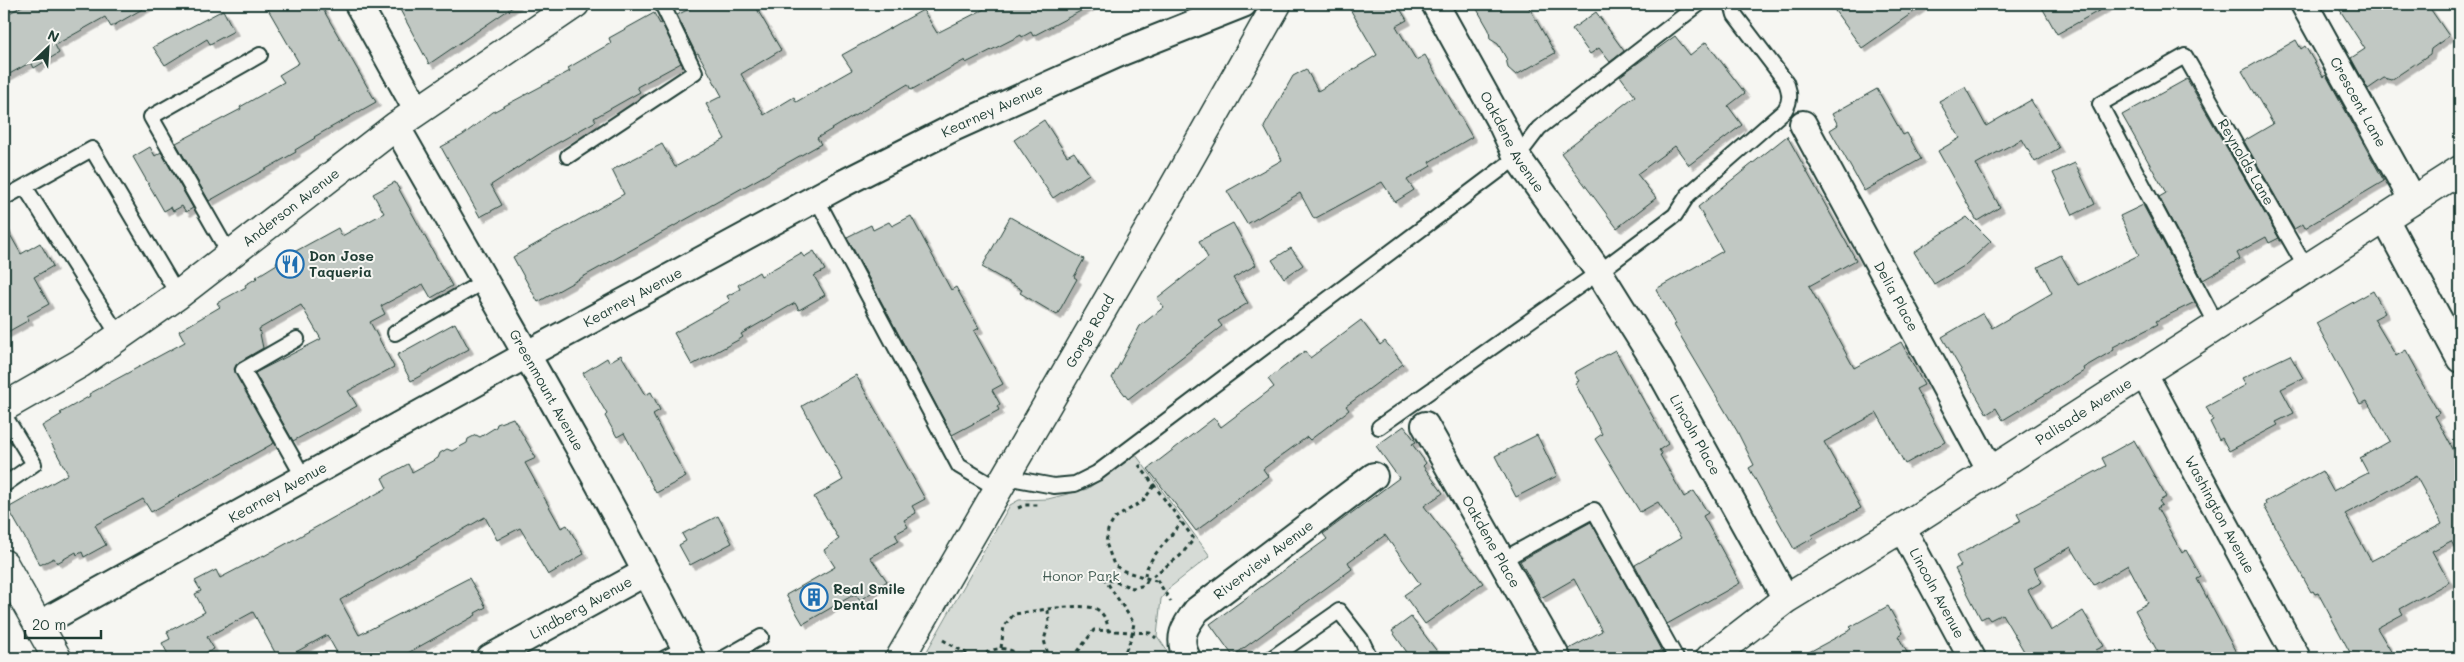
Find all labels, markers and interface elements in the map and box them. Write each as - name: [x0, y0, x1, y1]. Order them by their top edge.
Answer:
- north arrow: [22, 22, 72, 72]
- text: N: [45, 25, 63, 47]
- street label: Crescent Lane: [2326, 53, 2391, 150]
- street label: Kearney Avenue: [938, 79, 1046, 142]
- street label: Oakdene Avenue: [1476, 87, 1549, 196]
- street label: Reynolds Lane: [2214, 115, 2279, 209]
- street label: Anderson Avenue: [238, 163, 343, 251]
- place label: Don Jose Taqueria: [309, 246, 374, 281]
- restaurant icon: Don Jose Taqueria: [275, 249, 305, 279]
- street label: Delia Place: [1870, 258, 1923, 335]
- street label: Kearney Avenue: [580, 262, 685, 331]
- street label: Gorge Road: [1061, 291, 1118, 371]
- street label: Greenmount Avenue: [505, 326, 589, 454]
- street label: Palisade Avenue: [2031, 373, 2135, 449]
- street label: Lincoln Place: [1666, 391, 1726, 478]
- street label: Washington Avenue: [2181, 452, 2260, 577]
- street label: Kearney Avenue: [225, 457, 330, 527]
- street label: Oakdene Place: [1458, 492, 1525, 591]
- street label: Riverview Avenue: [1209, 515, 1317, 603]
- street label: Lincoln Avenue: [1905, 544, 1970, 642]
- park label: Honor Park: [1042, 566, 1120, 585]
- street label: Lindberg Avenue: [526, 572, 635, 643]
- place label: Real Smile Dental: [833, 579, 905, 614]
- building icon: Real Smile Dental: [799, 582, 829, 612]
- scale bar: [25, 607, 101, 639]
- text: 20 m: [32, 614, 66, 634]

